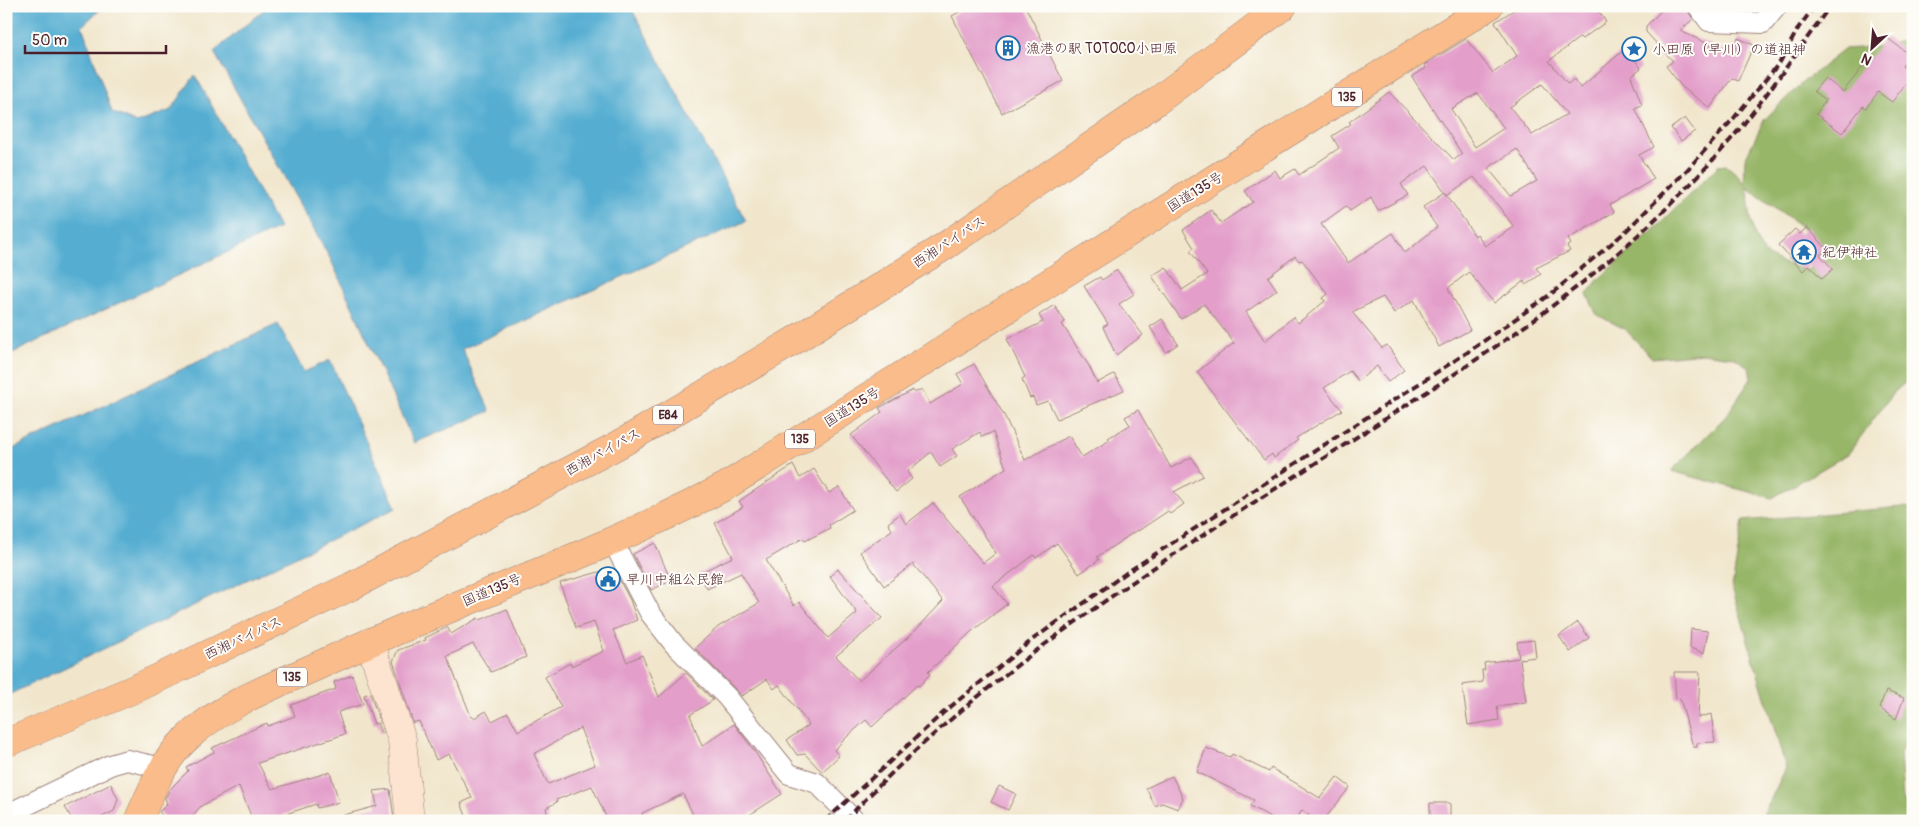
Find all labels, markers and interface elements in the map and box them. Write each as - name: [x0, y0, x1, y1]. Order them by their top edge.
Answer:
- scale bar: [25, 22, 166, 54]
- north arrow: [1846, 22, 1896, 72]
- text: 50 m: [32, 31, 67, 50]
- building icon: 漁港の駅 TOTOCO小田原: [995, 35, 1021, 61]
- place icon: 小田原（早川）の道祖神: [1621, 36, 1647, 62]
- place label: 漁港の駅 TOTOCO小田原: [1026, 40, 1177, 57]
- place label: 小田原（早川）の道祖神: [1652, 41, 1806, 58]
- text: N: [1859, 50, 1875, 69]
- road number: 135: [1332, 88, 1362, 106]
- street label: 国道135号: [1164, 168, 1226, 216]
- street label: 西湘バイパス: [909, 212, 989, 272]
- temple icon: 紀伊神社: [1791, 239, 1817, 265]
- place label: 紀伊神社: [1822, 244, 1878, 261]
- street label: 国道135号: [821, 383, 883, 431]
- road number: E84: [653, 406, 683, 424]
- street label: 西湘バイパス: [562, 424, 644, 480]
- road number: 135: [785, 429, 815, 448]
- public building icon: 早川中組公民館: [595, 566, 621, 592]
- street label: 国道135号: [460, 570, 524, 610]
- place label: 早川中組公民館: [626, 571, 724, 588]
- street label: 西湘バイパス: [201, 613, 285, 663]
- road number: 135: [277, 668, 307, 686]

